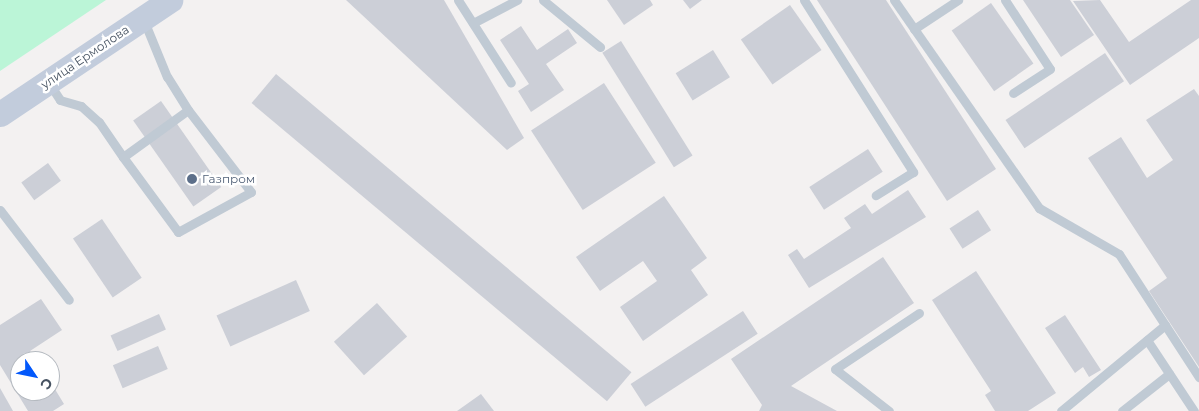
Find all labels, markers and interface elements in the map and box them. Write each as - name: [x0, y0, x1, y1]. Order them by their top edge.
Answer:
- street label: улица Ермолова: [38, 22, 132, 92]
- place label: Газпром: [202, 172, 255, 186]
- marker: Газпром: [186, 173, 198, 185]
- north arrow: [10, 351, 60, 401]
- text: С: [36, 375, 57, 393]

